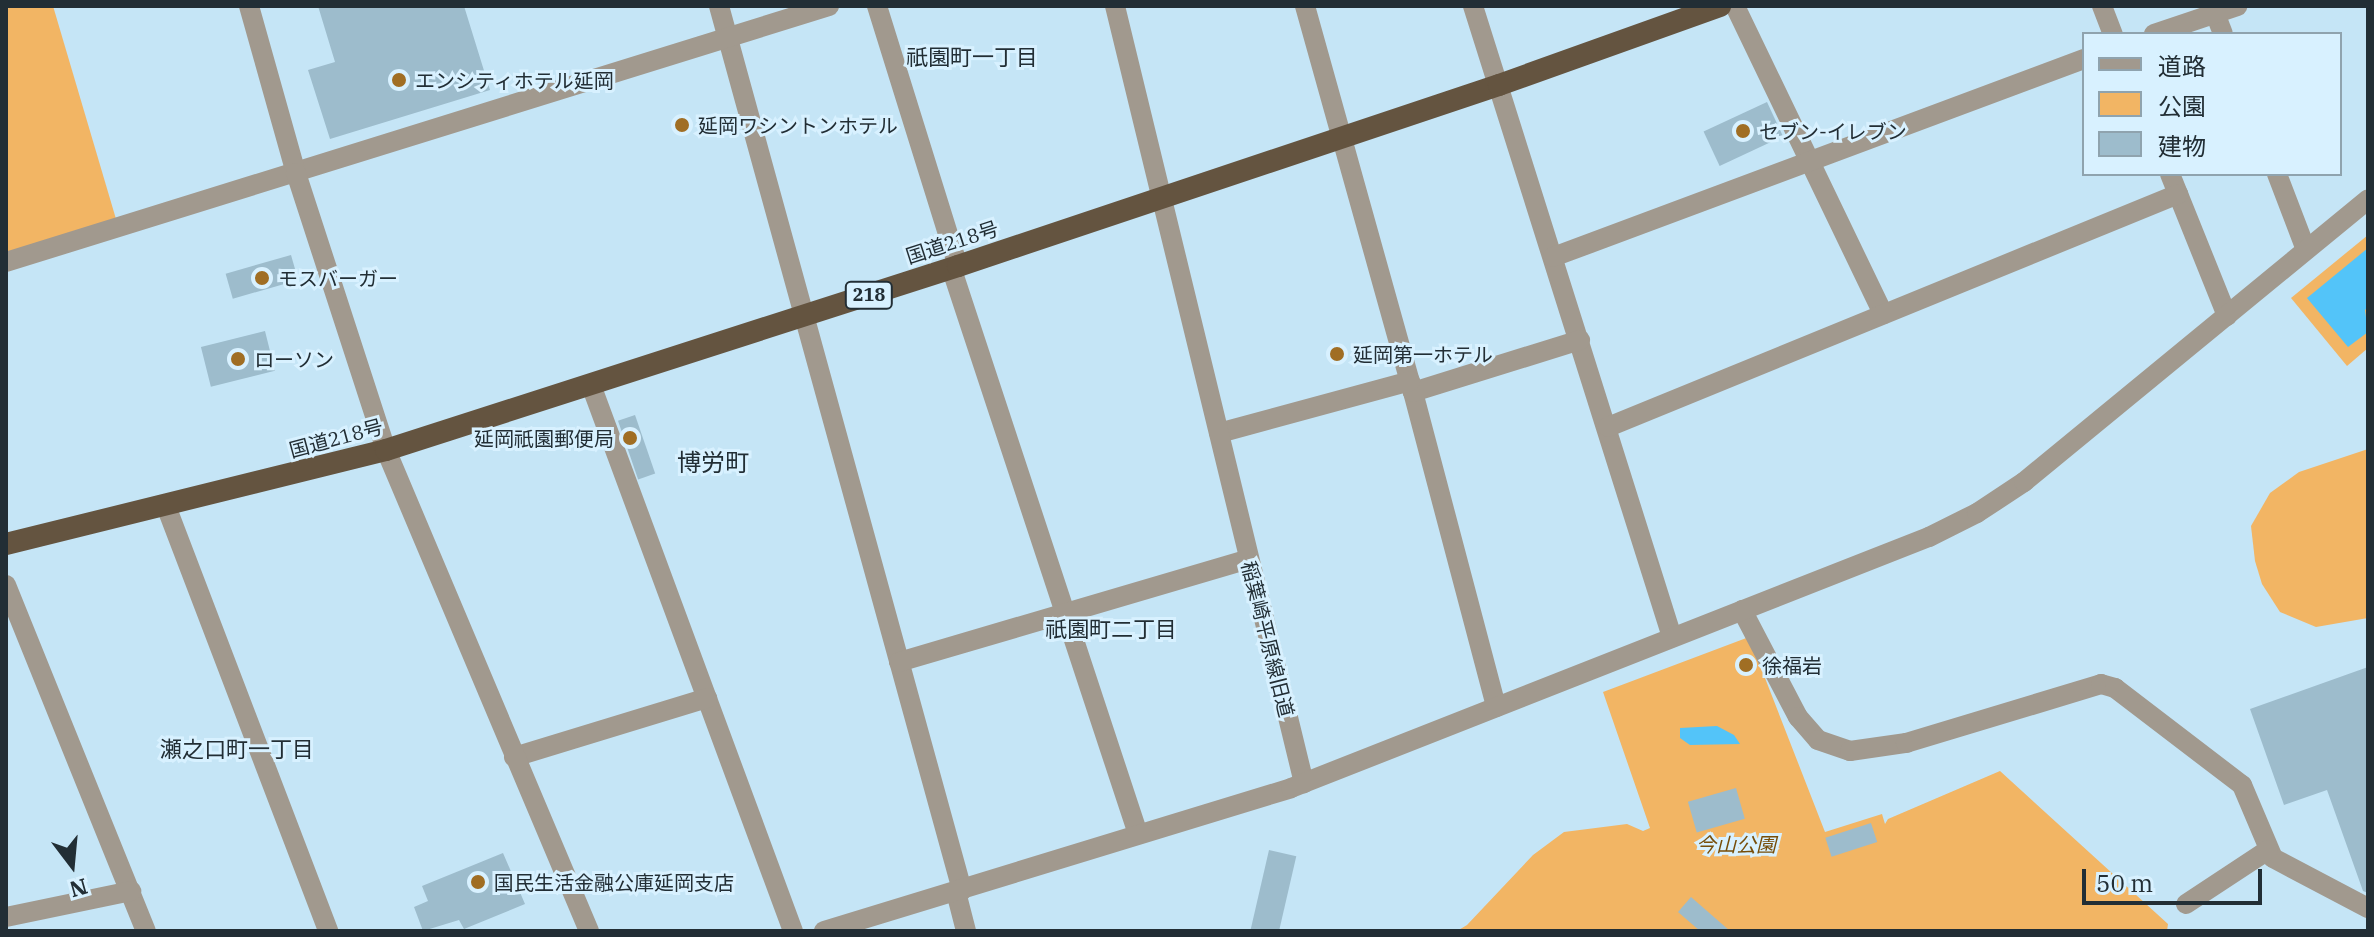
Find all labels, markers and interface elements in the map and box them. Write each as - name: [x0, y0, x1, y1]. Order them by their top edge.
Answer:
- legend: [2082, 32, 2342, 176]
- district label: 祇園町一丁目: [906, 44, 1038, 70]
- text: 道路: [2158, 50, 2206, 82]
- place label: エンシティホテル延岡: [415, 68, 615, 92]
- marker: エンシティホテル延岡: [390, 71, 408, 89]
- text: 公園: [2158, 90, 2206, 122]
- place label: 延岡ワシントンホテル: [698, 113, 898, 137]
- marker: 延岡ワシントンホテル: [673, 116, 691, 134]
- place label: セブン-イレブン: [1759, 119, 1907, 143]
- marker: セブン-イレブン: [1734, 122, 1752, 140]
- text: 建物: [2158, 130, 2206, 162]
- street label: 国道218号: [903, 216, 1001, 268]
- place label: モスバーガー: [278, 266, 398, 290]
- marker: モスバーガー: [253, 269, 271, 287]
- road number: 218: [843, 281, 895, 309]
- place label: 延岡第一ホテル: [1353, 342, 1493, 366]
- marker: 延岡第一ホテル: [1328, 345, 1346, 363]
- place label: ローソン: [254, 347, 334, 371]
- marker: ローソン: [229, 350, 247, 368]
- street label: 国道218号: [287, 414, 385, 462]
- place label: 延岡祇園郵便局: [474, 426, 614, 450]
- marker: 延岡祇園郵便局: [621, 429, 639, 447]
- district label: 博労町: [677, 449, 749, 477]
- street label: 稲葉崎平原線旧道: [1237, 558, 1299, 720]
- district label: 祇園町二丁目: [1045, 616, 1177, 642]
- place label: 徐福岩: [1762, 653, 1822, 677]
- marker: 徐福岩: [1737, 656, 1755, 674]
- district label: 瀬之口町一丁目: [160, 736, 314, 762]
- north arrow: [32, 825, 112, 905]
- park label: 今山公園: [1696, 832, 1776, 856]
- scale bar: [2086, 853, 2266, 903]
- text: 50 m: [2096, 867, 2153, 899]
- place label: 国民生活金融公庫延岡支店: [494, 870, 734, 894]
- text: N: [66, 872, 91, 905]
- marker: 国民生活金融公庫延岡支店: [469, 873, 487, 891]

